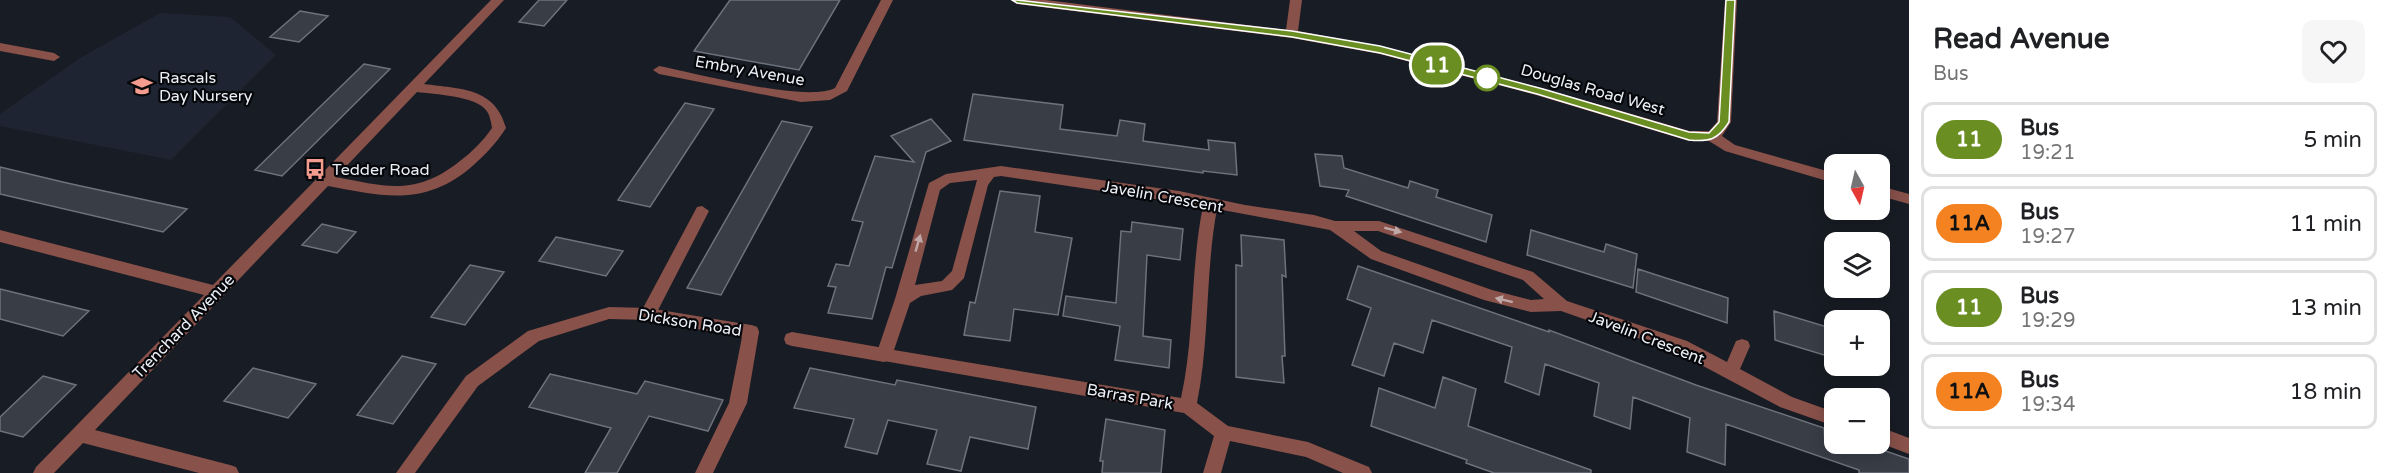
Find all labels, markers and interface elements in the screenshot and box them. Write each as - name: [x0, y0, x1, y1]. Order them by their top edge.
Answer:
- button: heart: [2302, 20, 2365, 83]
- text: Read Avenue: [1933, 22, 2110, 56]
- line badge: 11: [1410, 46, 1464, 84]
- street label: Embry Avenue: [693, 51, 806, 90]
- text: 11: [1424, 53, 1450, 78]
- street label: Douglas Road West: [1518, 60, 1667, 120]
- text: Bus: [1933, 62, 1969, 86]
- unlabelled marker: [1474, 65, 1500, 91]
- place label: Rascals Day Nursery: [159, 68, 253, 106]
- school or university icon: Rascals Day Nursery: [130, 74, 154, 98]
- text: Bus: [2020, 115, 2059, 141]
- text: 11: [1956, 127, 1982, 152]
- text: 5 min: [2303, 127, 2362, 153]
- text: 19:21: [2020, 141, 2075, 165]
- north arrow: [1824, 154, 1890, 220]
- map controls: [1824, 154, 1890, 454]
- bus stop icon: Tedder Road: [303, 157, 327, 181]
- place label: Tedder Road: [332, 160, 430, 180]
- street label: Javelin Crescent: [1101, 177, 1225, 217]
- text: Bus: [2020, 199, 2059, 225]
- text: 11A: [1948, 211, 1990, 236]
- text: 11 min: [2290, 211, 2362, 237]
- text: 19:27: [2020, 225, 2076, 249]
- one-way arrow: [1384, 226, 1402, 235]
- button: layers: [1824, 232, 1890, 298]
- one-way arrow: [914, 234, 924, 252]
- street label: Trenchard Avenue: [129, 270, 239, 383]
- text: Bus: [2020, 283, 2059, 309]
- one-way arrow: [1495, 294, 1513, 304]
- text: 11: [1956, 295, 1982, 320]
- text: 13 min: [2290, 295, 2362, 321]
- street label: Dickson Road: [637, 305, 743, 341]
- street label: Javelin Crescent: [1586, 307, 1707, 369]
- text: 19:29: [2020, 309, 2075, 333]
- button: +: [1824, 310, 1890, 376]
- text: Bus: [2020, 367, 2059, 393]
- text: 11A: [1948, 379, 1990, 404]
- text: 18 min: [2290, 379, 2362, 405]
- street label: Barras Park: [1085, 380, 1175, 414]
- button: −: [1824, 388, 1890, 454]
- text: 19:34: [2020, 393, 2076, 417]

